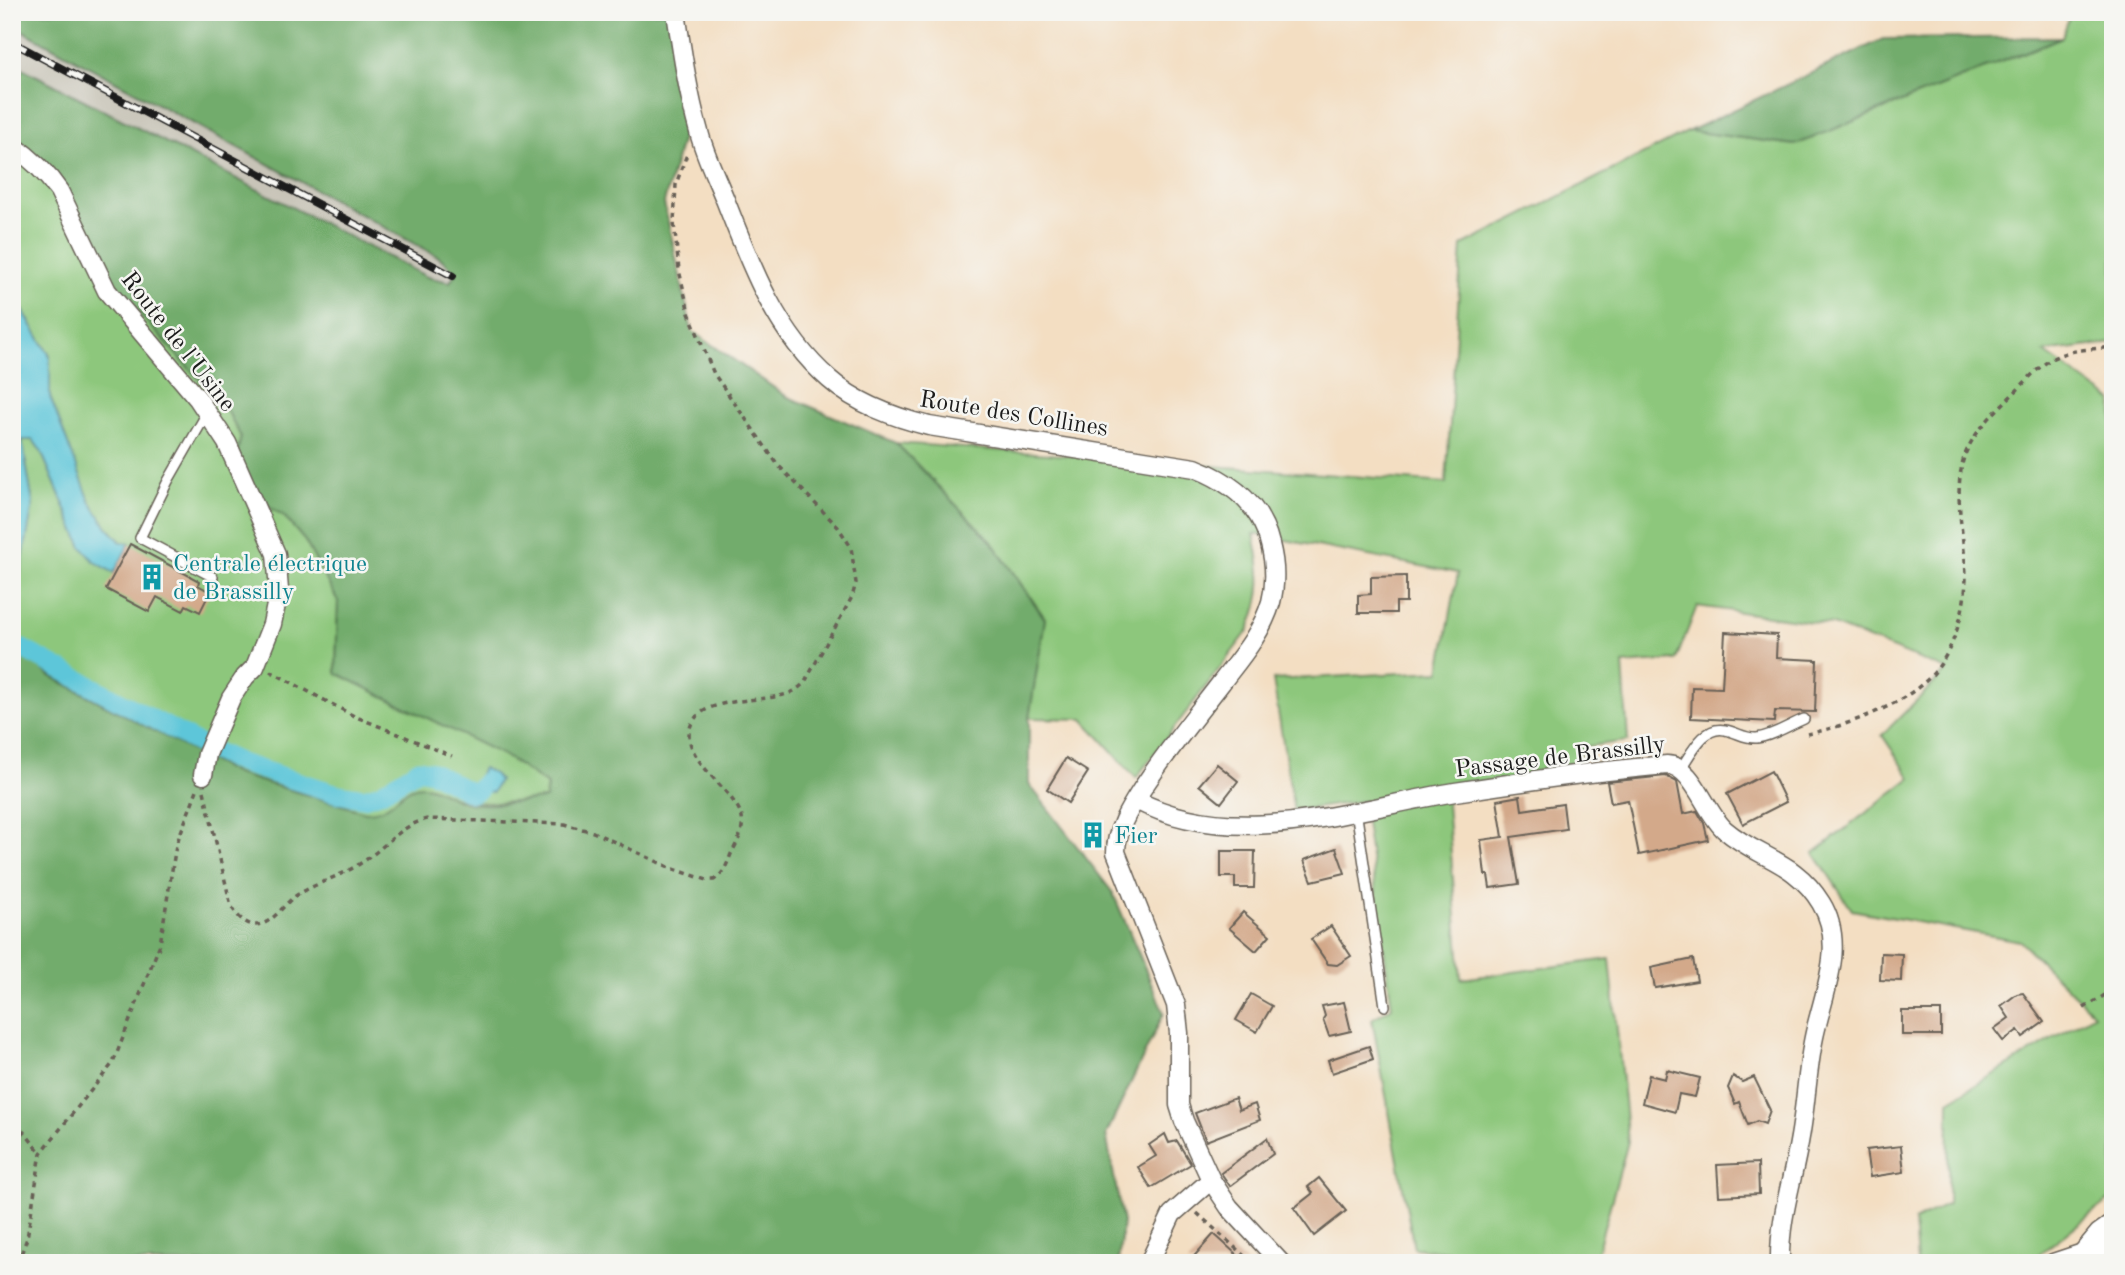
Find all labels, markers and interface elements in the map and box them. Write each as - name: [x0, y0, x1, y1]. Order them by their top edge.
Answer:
- street label: Route de l'Usine: [116, 268, 239, 417]
- street label: Route des Collines: [918, 388, 1110, 442]
- place label: Centrale électrique de Brassilly: [173, 553, 367, 605]
- building icon: Centrale électrique de Brassilly: [137, 562, 167, 592]
- street label: Passage de Brassilly: [1454, 733, 1667, 783]
- building icon: Fier: [1078, 820, 1108, 850]
- place label: Fier: [1114, 825, 1158, 849]

